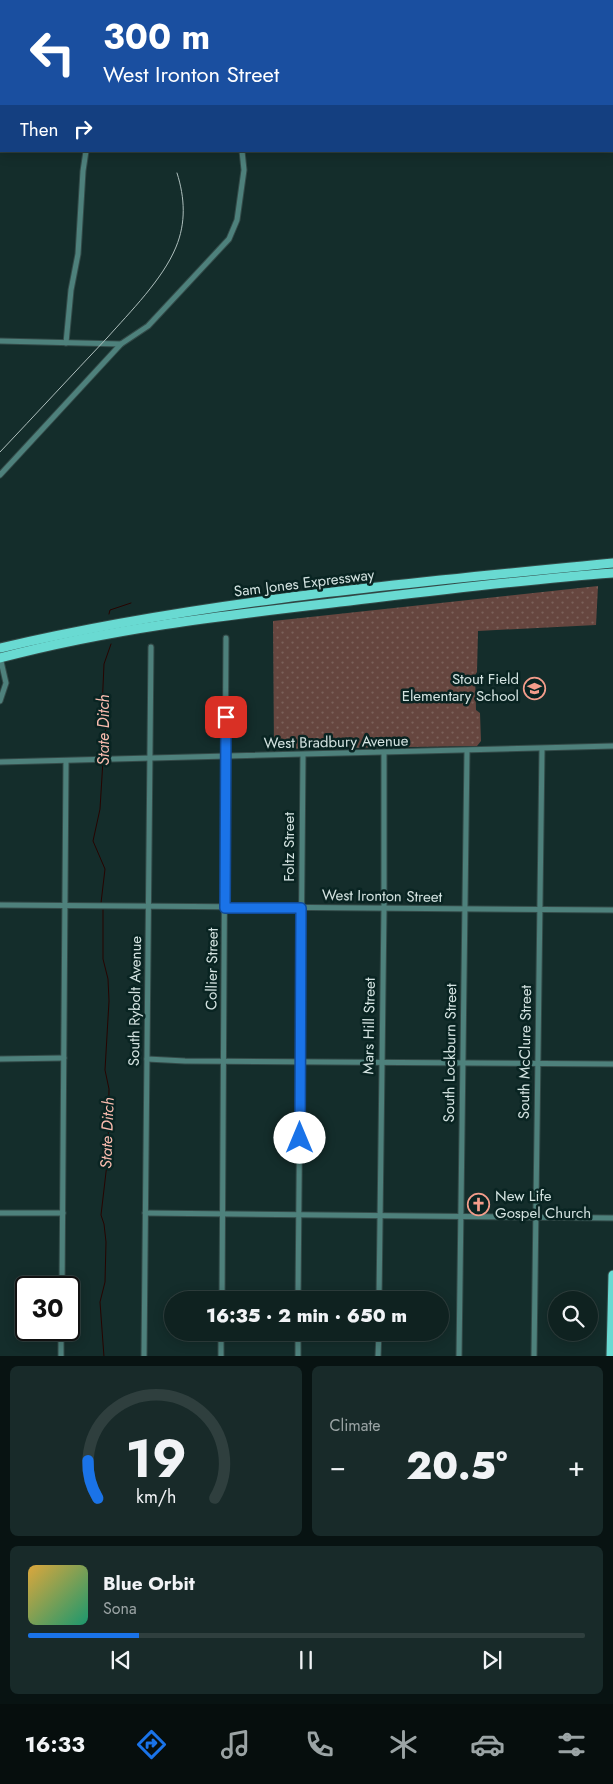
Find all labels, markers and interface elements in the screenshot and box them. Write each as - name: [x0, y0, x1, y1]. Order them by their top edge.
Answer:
- text: 300 m: [103, 12, 210, 62]
- icon: left: [20, 20, 85, 85]
- text: West Ironton Street: [103, 58, 279, 90]
- icon: right: [69, 115, 97, 143]
- text: Then: [20, 116, 59, 143]
- street label: Sam Jones Expressway: [233, 563, 376, 603]
- place label: Stout Field Elementary School: [402, 668, 519, 707]
- school or university icon: Stout Field Elementary School: [523, 676, 547, 700]
- water label: State Ditch: [92, 694, 115, 766]
- pin: [205, 696, 247, 738]
- icon: arrive: [212, 703, 240, 731]
- street label: West Bradbury Avenue: [263, 730, 409, 754]
- street label: Foltz Street: [278, 812, 300, 882]
- street label: West Ironton Street: [322, 884, 443, 908]
- street label: Collier Street: [200, 927, 224, 1010]
- street label: South Rybolt Avenue: [123, 935, 147, 1066]
- street label: Mars Hill Street: [357, 977, 381, 1075]
- street label: South Lockburn Street: [438, 983, 462, 1123]
- street label: South McClure Street: [513, 984, 537, 1119]
- water label: State Ditch: [94, 1097, 120, 1169]
- position arrow: [273, 1111, 325, 1163]
- place label: New Life Gospel Church: [495, 1185, 591, 1224]
- church icon: New Life Gospel Church: [467, 1193, 491, 1217]
- speed limit sign: 30: [15, 1276, 80, 1341]
- map controls: [548, 1291, 598, 1341]
- button: search: [548, 1291, 598, 1341]
- text: 16:35 · 2 min · 650 m: [206, 1302, 407, 1329]
- text: Climate: [330, 1414, 381, 1437]
- text: 19: [125, 1421, 186, 1497]
- text: 20.5°: [406, 1438, 508, 1493]
- text: −: [330, 1446, 346, 1487]
- text: +: [568, 1446, 585, 1487]
- text: km/h: [136, 1484, 176, 1510]
- text: Blue Orbit: [103, 1570, 195, 1597]
- text: Sona: [103, 1597, 137, 1620]
- icon: previous: [107, 1646, 135, 1674]
- icon: pause: [292, 1646, 320, 1674]
- icon: next: [478, 1646, 506, 1674]
- icon: directions: [134, 1727, 169, 1762]
- icon: music: [218, 1727, 253, 1762]
- icon: phone: [302, 1727, 337, 1762]
- icon: climate: [386, 1727, 421, 1762]
- icon: car: [470, 1727, 505, 1762]
- icon: filters: [554, 1727, 589, 1762]
- text: 16:33: [24, 1728, 85, 1760]

